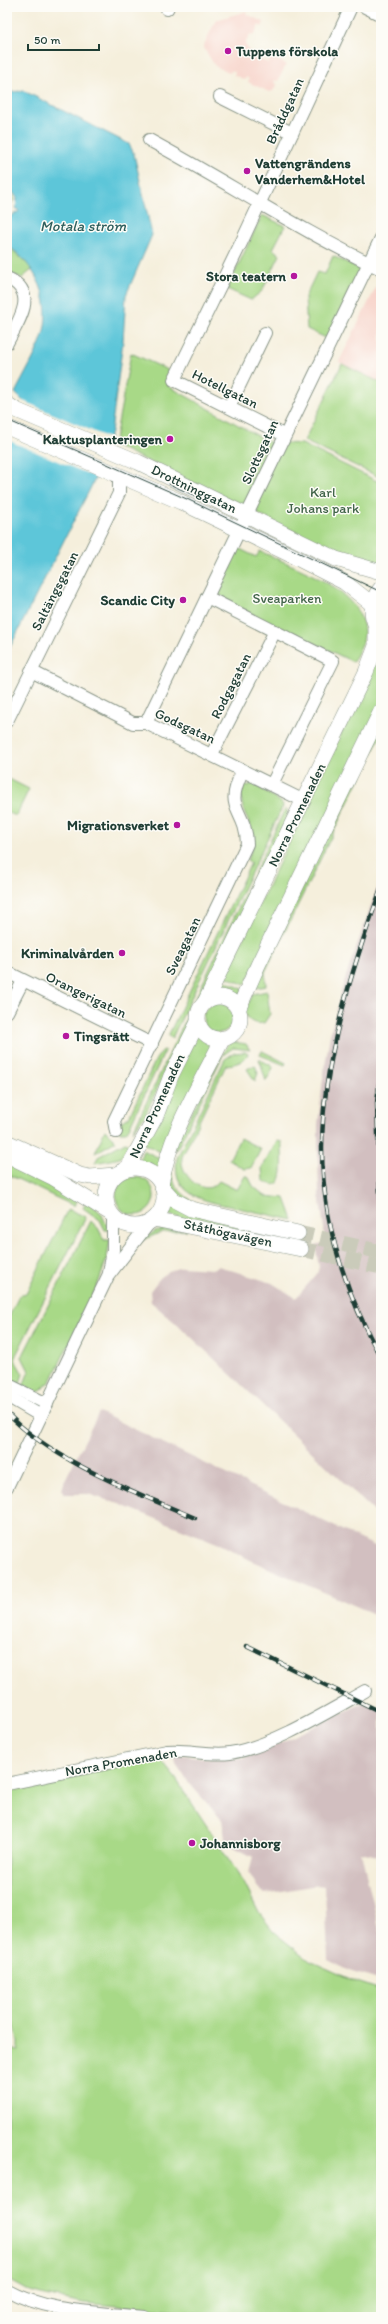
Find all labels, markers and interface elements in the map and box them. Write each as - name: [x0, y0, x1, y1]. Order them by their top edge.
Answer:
- scale bar: [28, 26, 99, 52]
- text: 50 m: [34, 33, 60, 47]
- place label: Tuppens förskola: [235, 43, 338, 60]
- marker: Tuppens förskola: [223, 46, 233, 56]
- street label: Bråddgatan: [262, 75, 308, 147]
- place label: Vattengrändens Vanderhem&Hotel: [255, 155, 366, 188]
- marker: Vattengrändens Vanderhem&Hotel: [242, 166, 252, 176]
- water label: Motala ström: [40, 217, 126, 235]
- place label: Stora teatern: [206, 268, 286, 285]
- marker: Stora teatern: [289, 271, 299, 281]
- street label: Hotellgatan: [189, 366, 261, 412]
- street label: Slottsgatan: [238, 417, 283, 487]
- place label: Kaktusplanteringen: [43, 431, 163, 448]
- marker: Kaktusplanteringen: [165, 434, 175, 444]
- street label: Drottninggatan: [148, 461, 240, 517]
- park label: Karl Johans park: [287, 484, 360, 517]
- street label: Saltängsgatan: [28, 548, 83, 634]
- park label: Sveaparken: [253, 590, 322, 607]
- place label: Scandic City: [100, 592, 175, 609]
- marker: Scandic City: [178, 595, 188, 605]
- street label: Rodgagatan: [207, 650, 255, 722]
- street label: Godsgatan: [152, 705, 218, 748]
- street label: Norra Promenaden: [265, 760, 329, 870]
- place label: Migrationsverket: [67, 817, 170, 834]
- marker: Migrationsverket: [172, 820, 182, 830]
- street label: Sveagatan: [162, 914, 204, 978]
- place label: Kriminalvården: [21, 945, 115, 962]
- marker: Kriminalvården: [117, 948, 127, 958]
- street label: Orangerigatan: [43, 968, 129, 1022]
- place label: Tingsrätt: [73, 1028, 130, 1045]
- marker: Tingsrätt: [61, 1031, 71, 1041]
- street label: Norra Promenaden: [125, 1051, 189, 1161]
- street label: Ståthögavägen: [182, 1215, 274, 1251]
- street label: Norra Promenaden: [64, 1744, 178, 1780]
- place label: Johannisborg: [199, 1835, 281, 1852]
- marker: Johannisborg: [187, 1838, 197, 1848]

